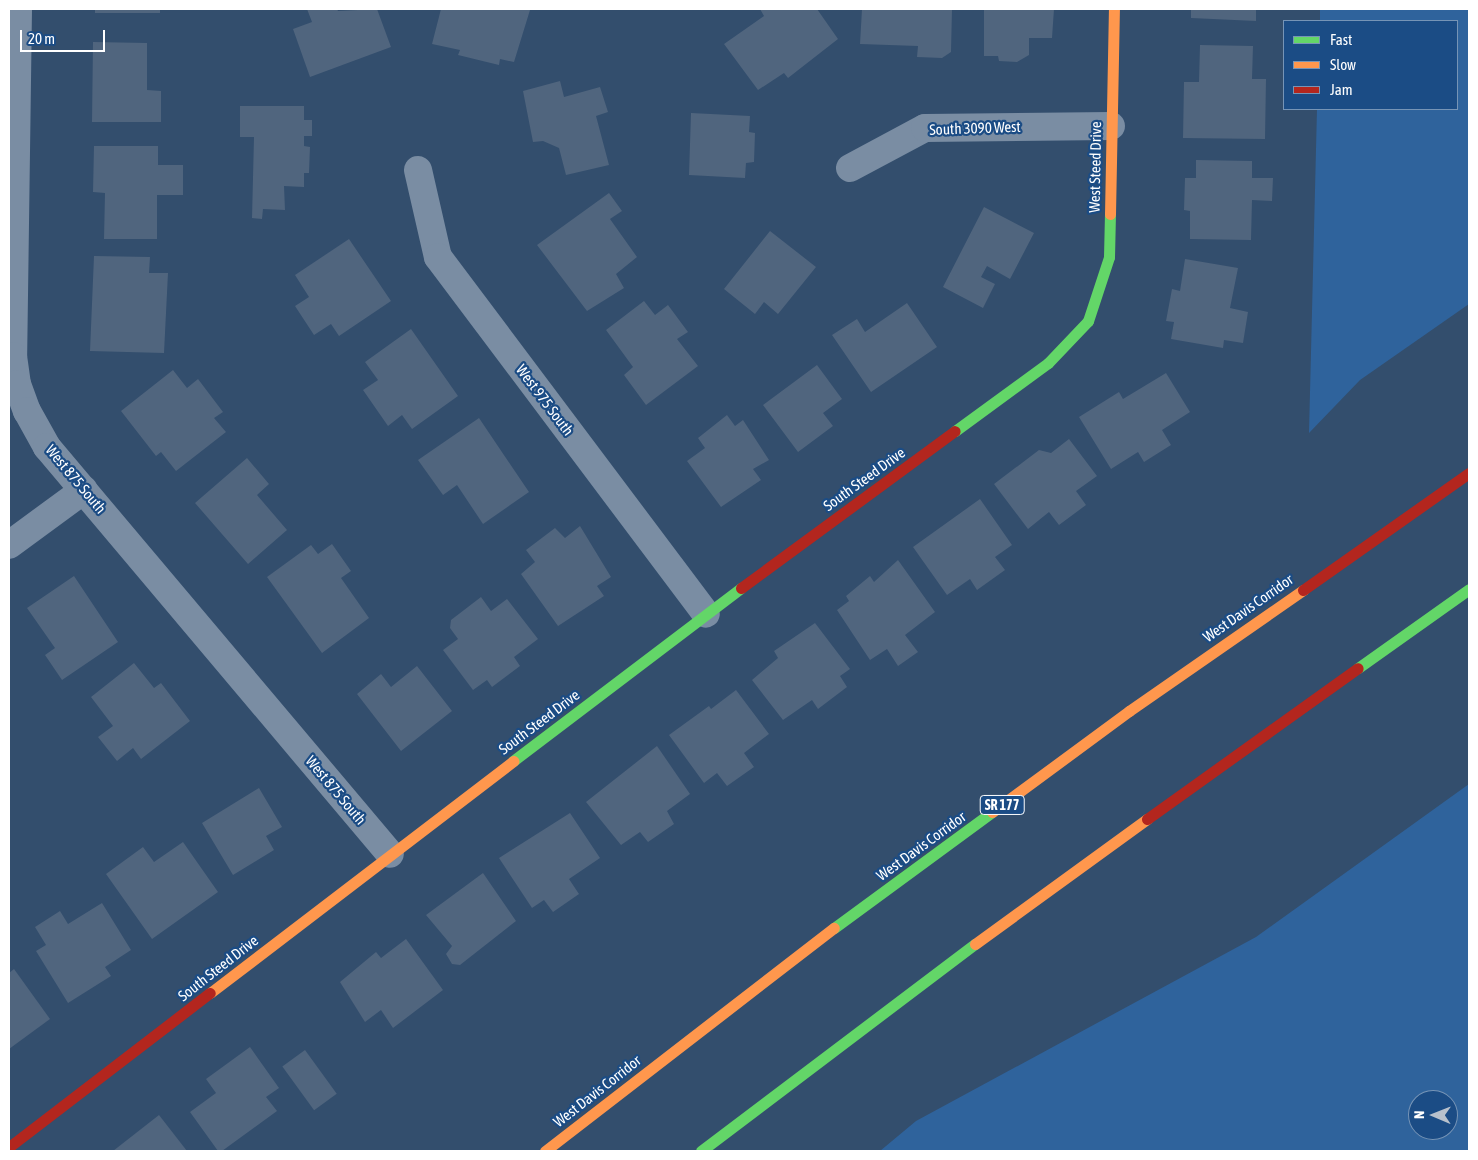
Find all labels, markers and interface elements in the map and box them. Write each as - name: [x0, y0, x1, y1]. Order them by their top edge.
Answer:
- scale bar: [22, 20, 108, 52]
- legend: [1283, 20, 1458, 110]
- text: 20 m: [28, 30, 55, 47]
- text: Fast: [1330, 31, 1352, 48]
- text: Slow: [1330, 56, 1356, 73]
- text: Jam: [1330, 81, 1353, 98]
- street label: South 3090 West: [929, 117, 1021, 139]
- street label: West Steed Drive: [1085, 121, 1105, 213]
- street label: West 975 South: [512, 361, 578, 439]
- street label: West 875 South: [42, 441, 110, 517]
- street label: South Steed Drive: [820, 443, 908, 515]
- street label: West Davis Corridor: [1199, 570, 1297, 646]
- street label: South Steed Drive: [495, 686, 583, 758]
- street label: West 875 South: [302, 752, 370, 828]
- road number: SR 177: [980, 794, 1024, 816]
- street label: West Davis Corridor: [873, 808, 969, 884]
- street label: South Steed Drive: [174, 931, 262, 1005]
- street label: West Davis Corridor: [550, 1051, 644, 1131]
- north arrow: [1408, 1090, 1458, 1140]
- text: N: [1411, 1110, 1427, 1119]

